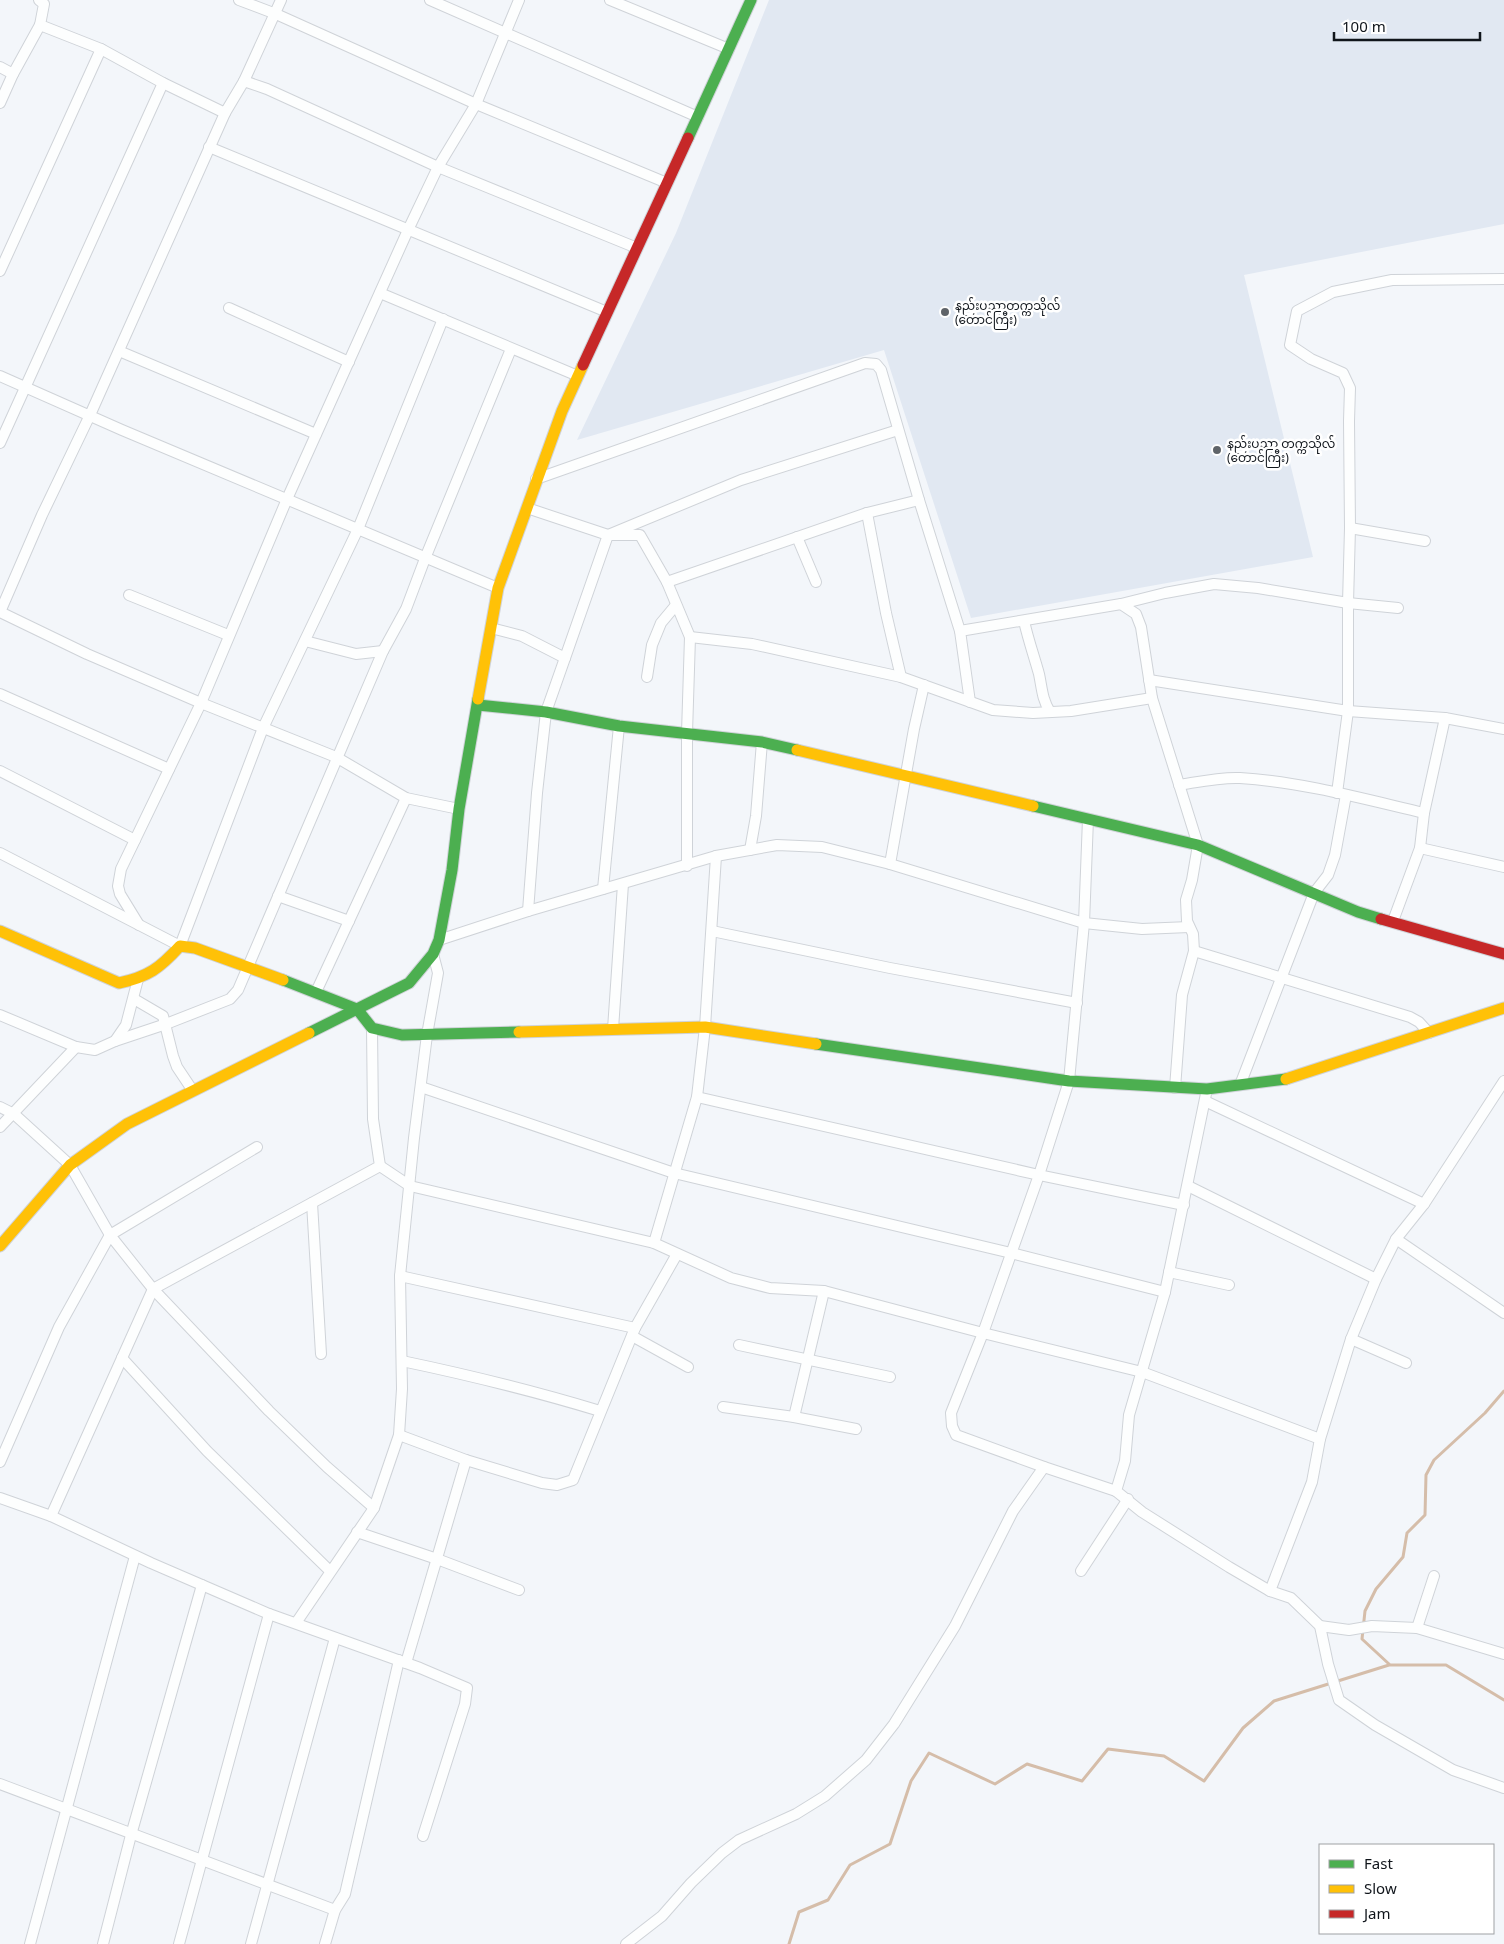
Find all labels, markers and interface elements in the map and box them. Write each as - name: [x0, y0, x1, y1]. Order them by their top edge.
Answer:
- scale bar: [1334, 10, 1480, 42]
- text: 100 m: [1342, 16, 1386, 36]
- place label: နည်းပညာတက္ကသိုလ် (တောင်ကြီး): [955, 297, 1060, 330]
- marker: နည်းပညာတက္ကသိုလ် (တောင်ကြီး): [939, 306, 951, 318]
- place label: နည်းပညာ တက္ကသိုလ် (တောင်ကြီး): [1227, 435, 1335, 468]
- marker: နည်းပညာ တက္ကသိုလ် (တောင်ကြီး): [1211, 444, 1223, 456]
- legend: [1319, 1844, 1494, 1934]
- text: Fast: [1364, 1853, 1393, 1873]
- text: Slow: [1364, 1878, 1397, 1898]
- text: Jam: [1362, 1903, 1391, 1923]

